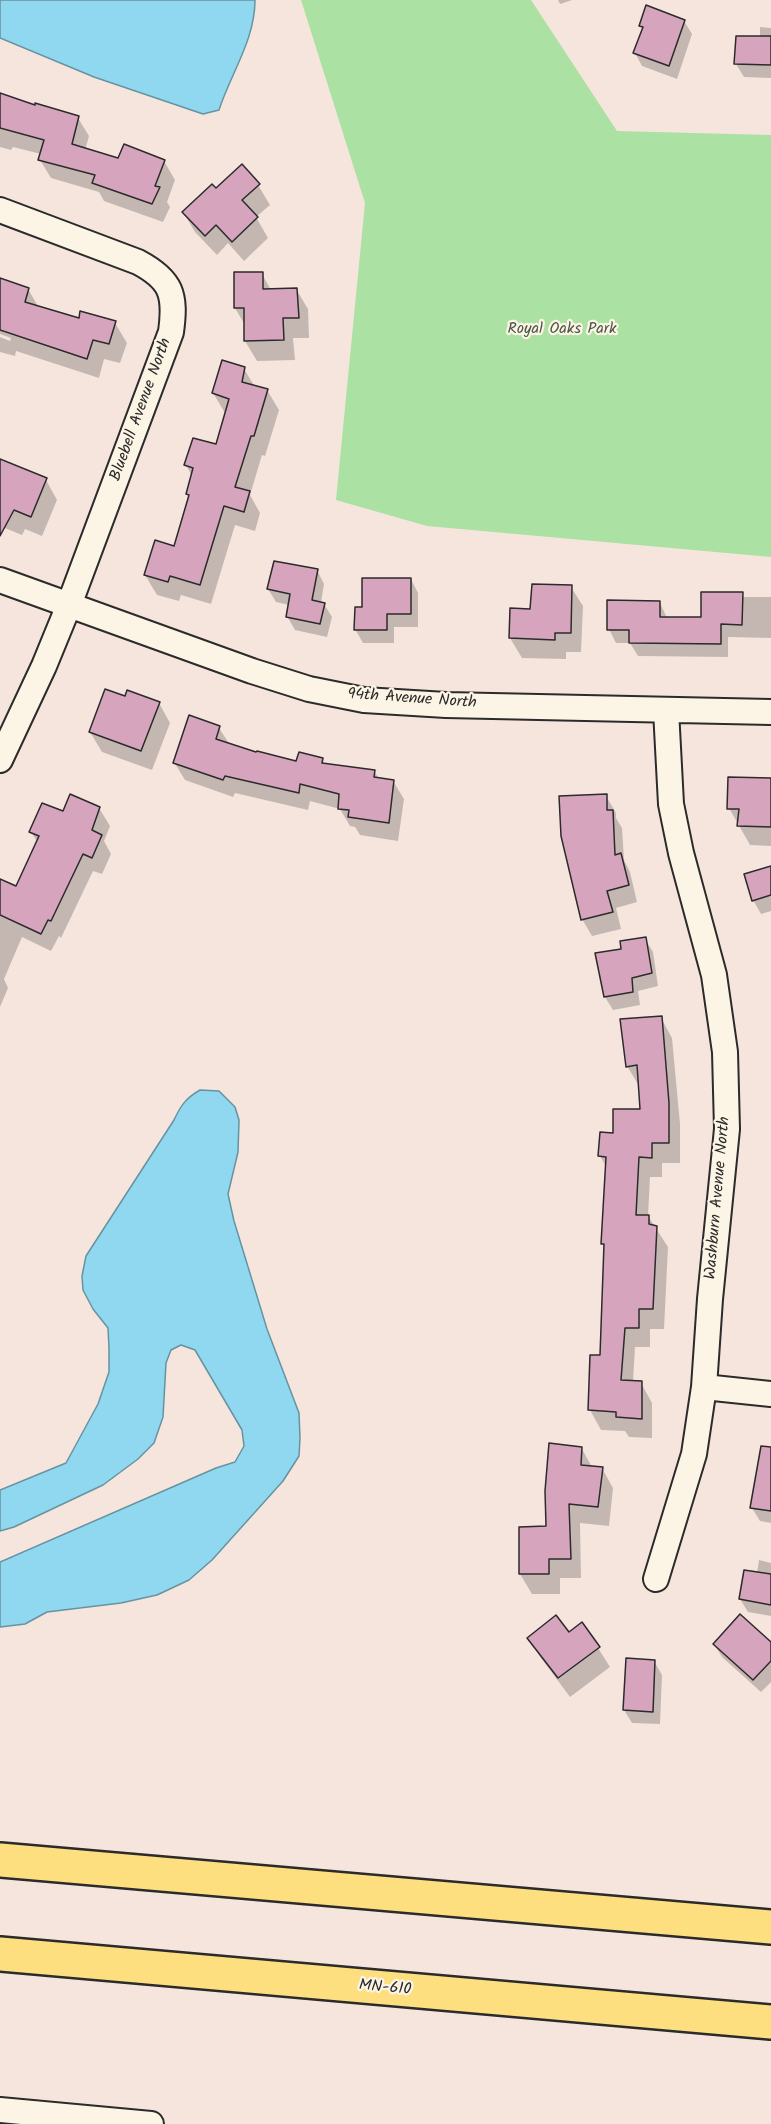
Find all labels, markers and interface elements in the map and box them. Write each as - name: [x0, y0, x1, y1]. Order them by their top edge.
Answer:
- park label: Royal Oaks Park: [508, 320, 616, 340]
- street label: Bluebell Avenue North: [107, 336, 177, 484]
- street label: 94th Avenue North: [347, 686, 477, 714]
- street label: Washburn Avenue North: [702, 1116, 736, 1280]
- street label: MN-610: [358, 1977, 412, 2001]

